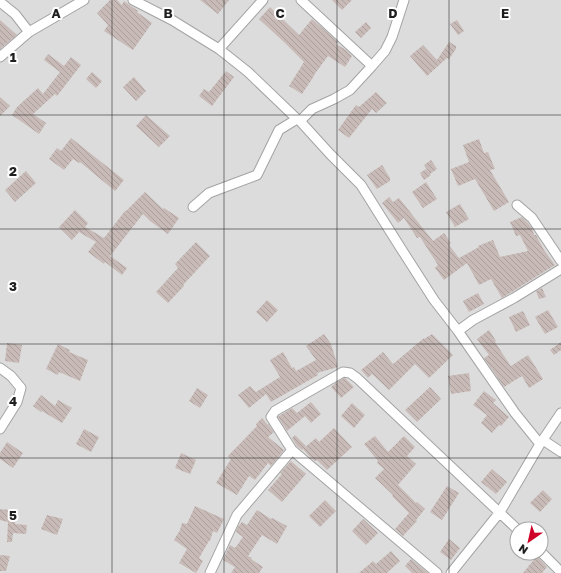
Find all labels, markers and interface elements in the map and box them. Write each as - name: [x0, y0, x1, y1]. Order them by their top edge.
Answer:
- text: A: [51, 5, 61, 21]
- text: B: [163, 5, 173, 21]
- text: C: [275, 5, 285, 21]
- text: D: [388, 5, 398, 21]
- text: E: [501, 5, 509, 21]
- text: 1: [10, 49, 17, 65]
- text: 2: [9, 163, 17, 179]
- text: 3: [9, 278, 17, 294]
- text: 4: [9, 393, 17, 409]
- text: 5: [9, 507, 17, 523]
- north arrow: [509, 521, 549, 561]
- text: N: [516, 542, 530, 557]

